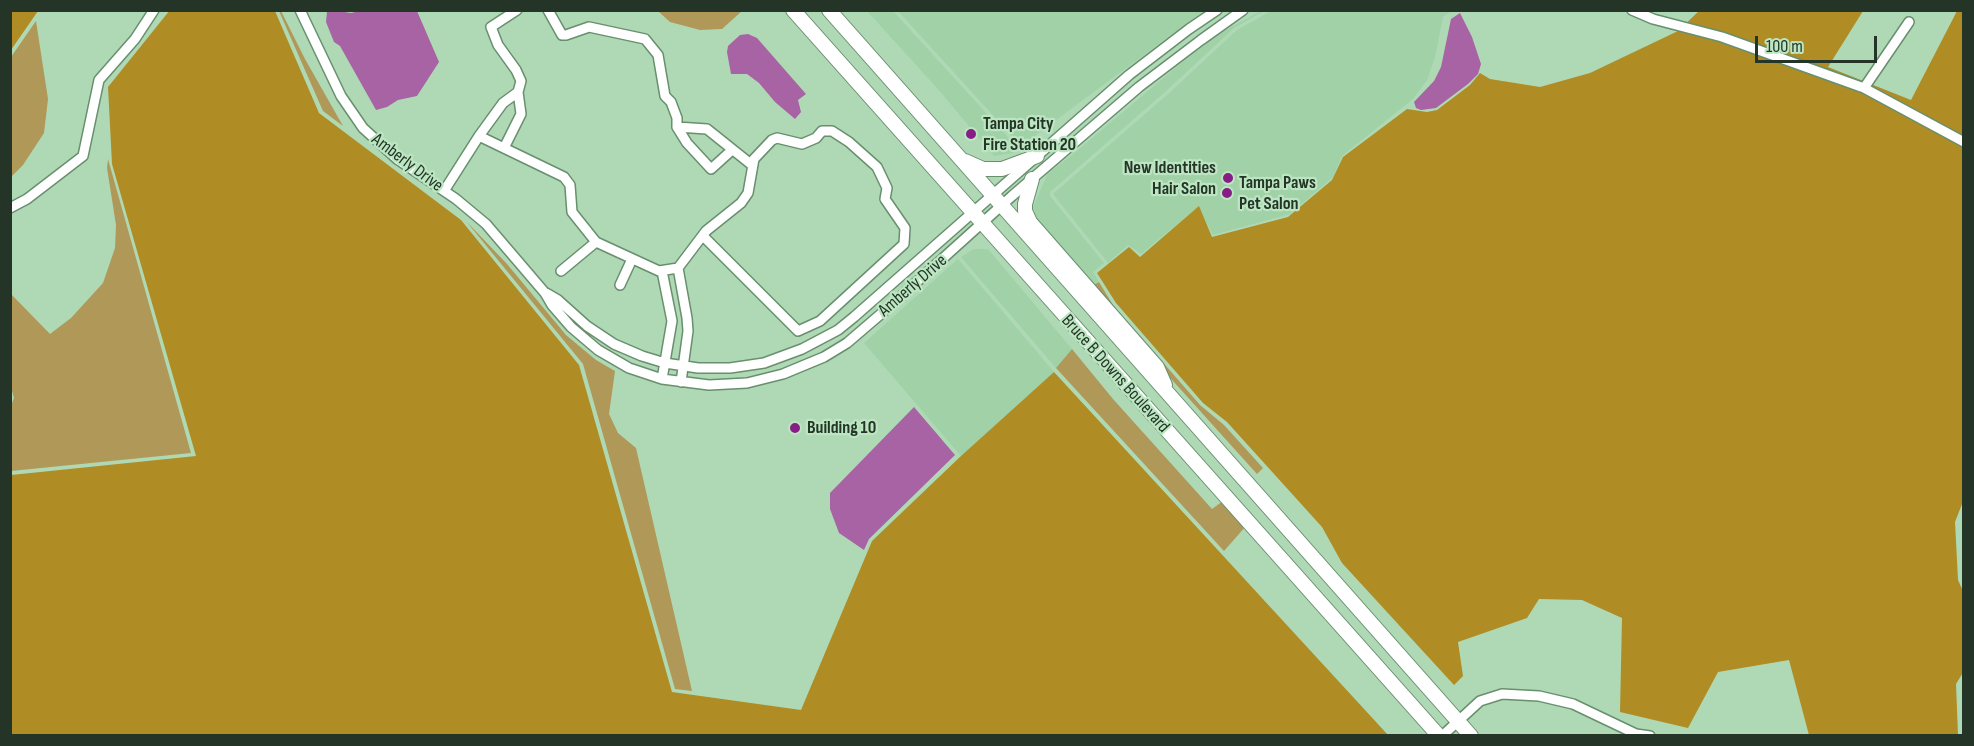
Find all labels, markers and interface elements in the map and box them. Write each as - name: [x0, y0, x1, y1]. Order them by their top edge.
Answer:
- scale bar: [1758, 24, 1880, 62]
- text: 100 m: [1766, 36, 1803, 57]
- place label: Tampa City Fire Station 20: [983, 113, 1076, 156]
- marker: Tampa City Fire Station 20: [964, 127, 978, 141]
- street label: Amberly Drive: [367, 129, 447, 197]
- place label: New Identities Hair Salon: [1124, 157, 1216, 200]
- marker: New Identities Hair Salon: [1221, 171, 1235, 185]
- place label: Tampa Paws Pet Salon: [1239, 172, 1316, 214]
- marker: Tampa Paws Pet Salon: [1220, 186, 1234, 200]
- street label: Amberly Drive: [874, 250, 952, 322]
- street label: Bruce B Downs Boulevard: [1056, 310, 1174, 438]
- place label: Building 10: [807, 417, 876, 439]
- marker: Building 10: [788, 421, 802, 435]

